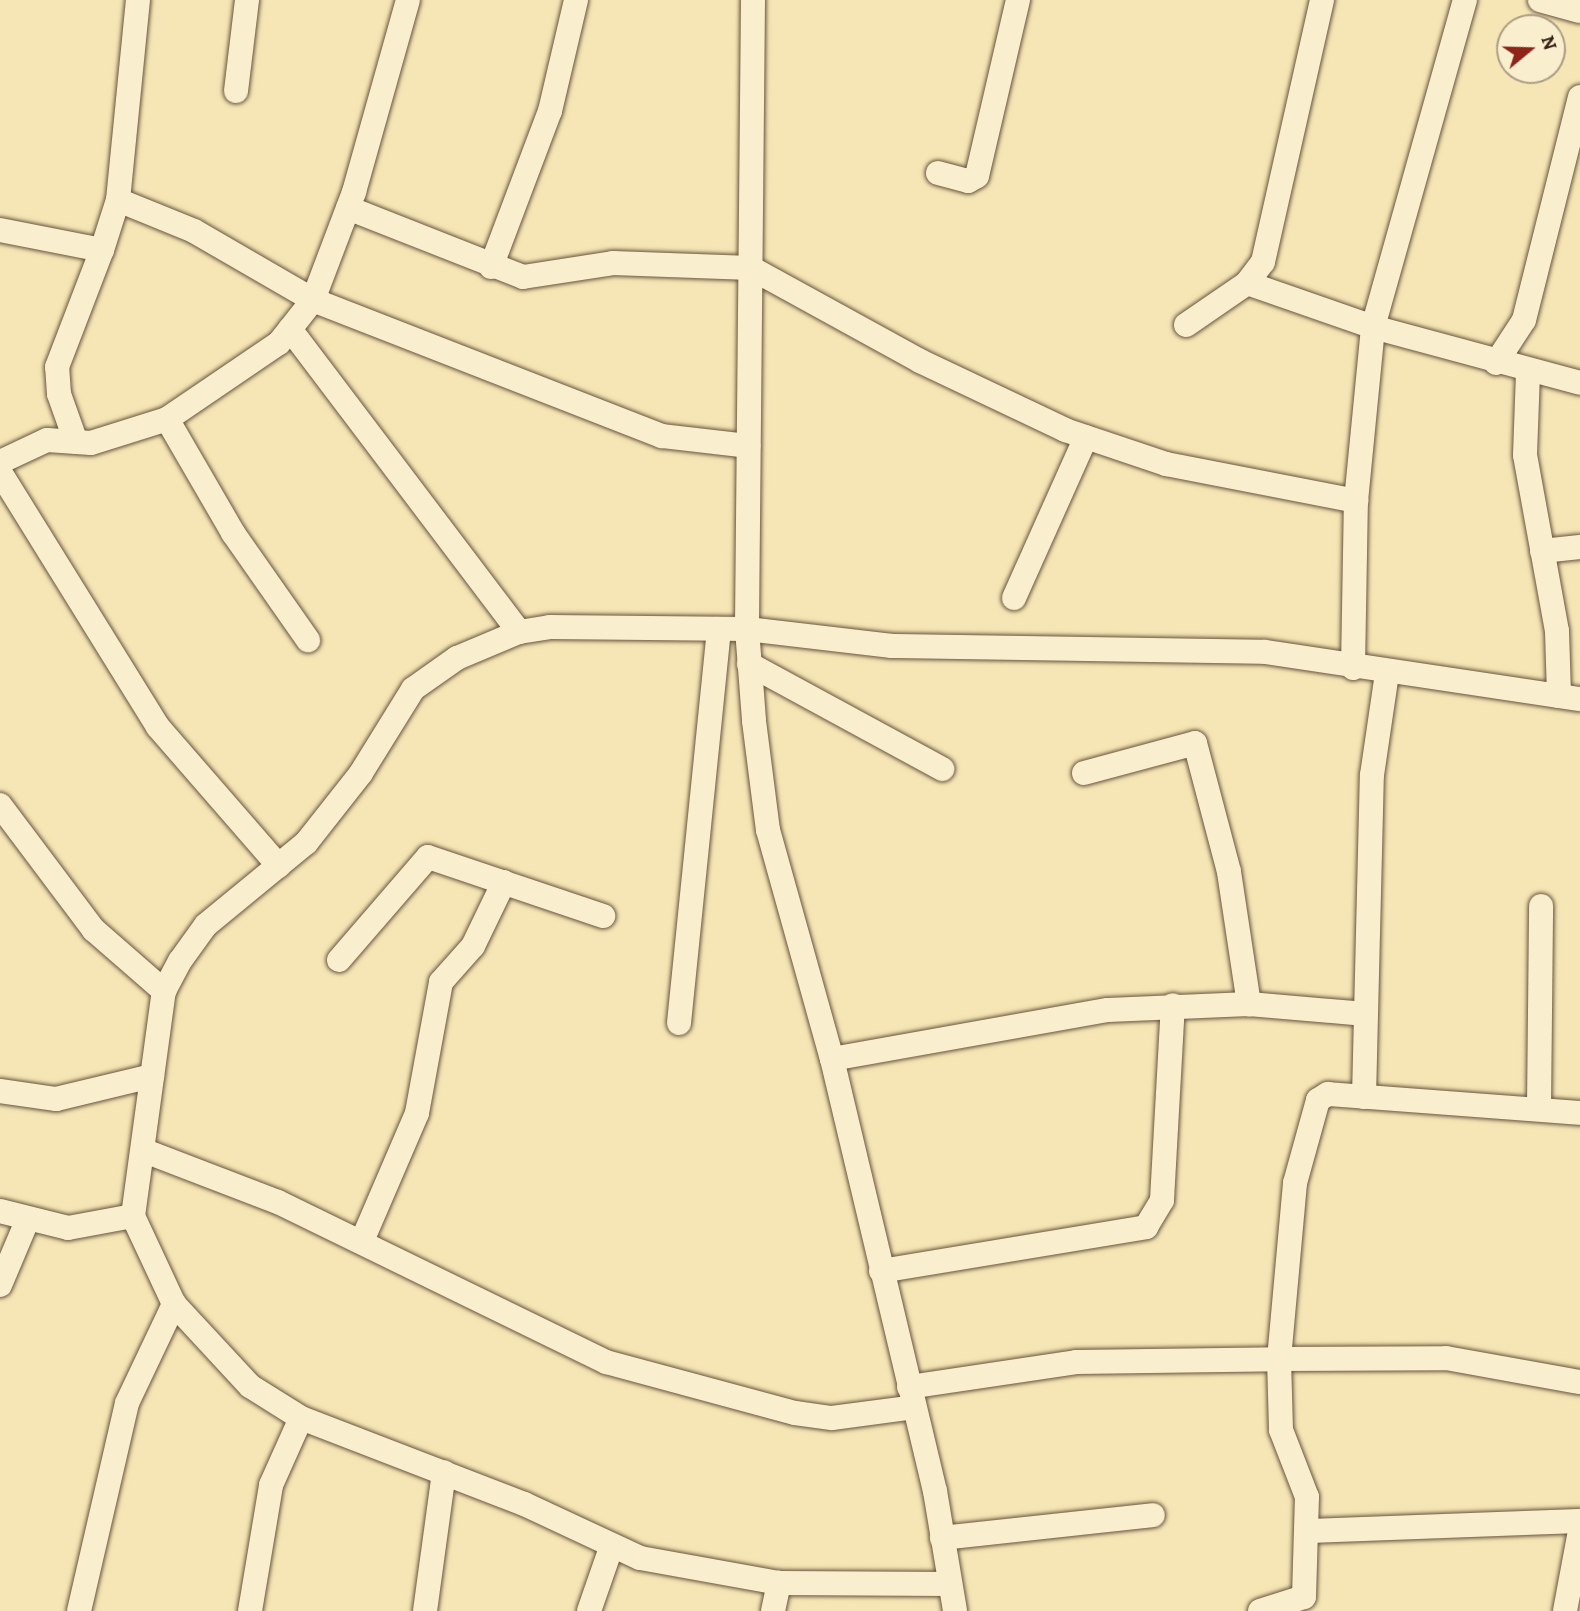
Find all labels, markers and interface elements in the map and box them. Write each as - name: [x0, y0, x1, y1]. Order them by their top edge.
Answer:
- north arrow: [1496, 14, 1566, 84]
- text: N: [1534, 32, 1564, 54]

